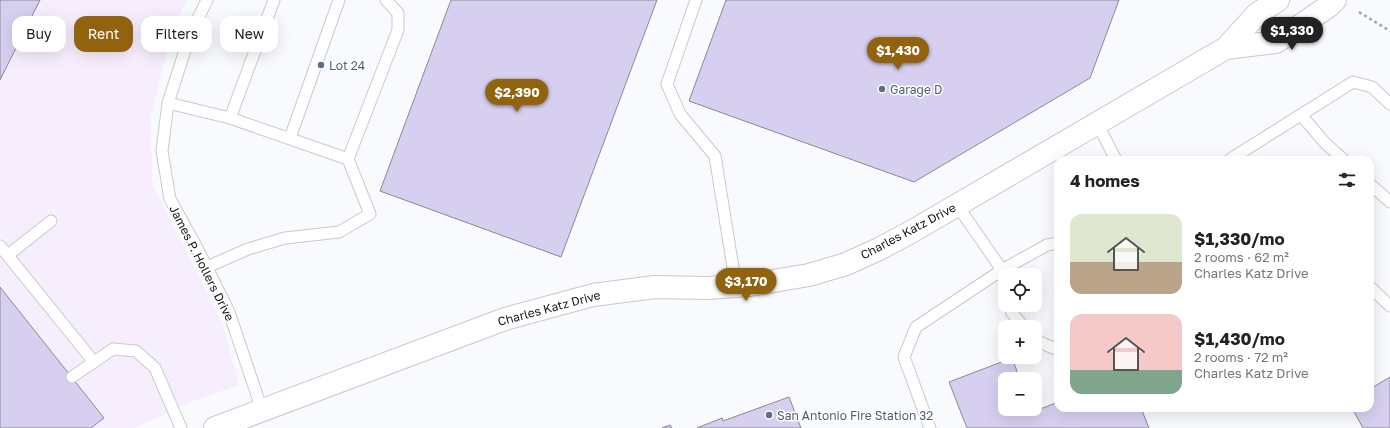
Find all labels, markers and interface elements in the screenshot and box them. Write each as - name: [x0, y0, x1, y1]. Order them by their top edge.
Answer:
- chip: Buy: [12, 16, 66, 52]
- chip: Rent: [74, 16, 133, 52]
- chip: Filters: [141, 16, 212, 52]
- chip: New: [220, 16, 278, 52]
- pin: $1,330: [1259, 17, 1325, 51]
- text: $1,330: [1270, 22, 1314, 38]
- pin: $1,430: [865, 37, 931, 71]
- text: $1,430: [876, 42, 920, 58]
- place label: Lot 24: [329, 58, 365, 73]
- marker: Lot 24: [316, 60, 326, 70]
- pin: $2,390: [484, 79, 550, 113]
- place label: Garage D: [890, 82, 942, 97]
- text: $2,390: [494, 84, 540, 100]
- marker: Garage D: [877, 84, 887, 94]
- icon: filters: [1336, 169, 1358, 191]
- text: 4 homes: [1070, 170, 1140, 191]
- street label: Charles Katz Drive: [858, 200, 958, 262]
- street label: James P. Hollers Drive: [166, 203, 238, 323]
- text: $1,330/mo: [1194, 228, 1285, 249]
- icon: home: [1102, 230, 1150, 278]
- text: 2 rooms · 62 m²: [1194, 249, 1289, 265]
- text: Charles Katz Drive: [1194, 265, 1309, 281]
- pin: $3,170: [713, 268, 779, 302]
- map controls: [998, 268, 1042, 416]
- button: locate: [998, 268, 1042, 312]
- text: $3,170: [724, 273, 768, 289]
- street label: Charles Katz Drive: [496, 287, 602, 329]
- button: +: [998, 320, 1042, 364]
- text: $1,430/mo: [1194, 328, 1285, 349]
- icon: home: [1102, 330, 1150, 378]
- text: 2 rooms · 72 m²: [1194, 349, 1288, 365]
- text: Charles Katz Drive: [1194, 365, 1309, 381]
- button: −: [998, 372, 1042, 416]
- place label: San Antonio Fire Station 32: [777, 408, 933, 423]
- marker: San Antonio Fire Station 32: [764, 410, 774, 420]

